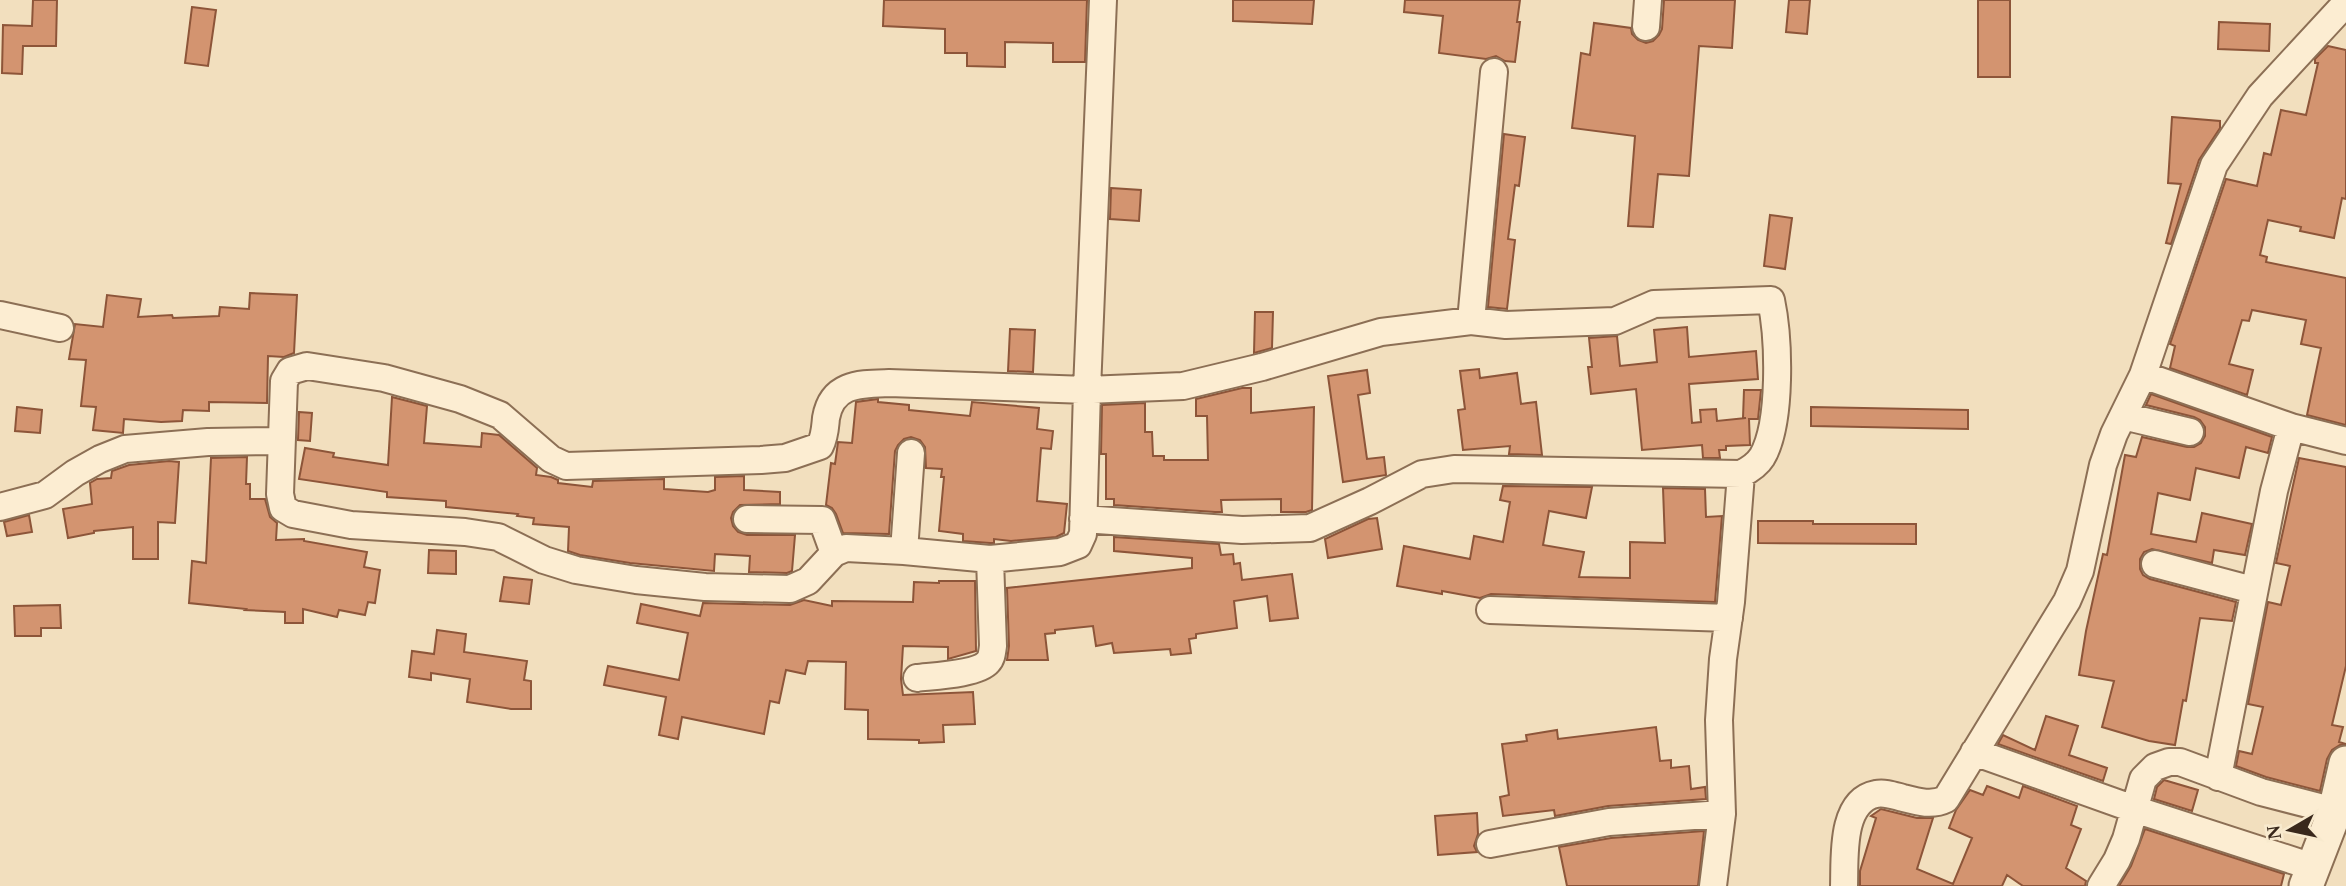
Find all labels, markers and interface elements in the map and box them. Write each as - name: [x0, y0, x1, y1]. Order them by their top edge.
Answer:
- north arrow: [2255, 795, 2325, 865]
- text: N: [2262, 824, 2285, 841]

